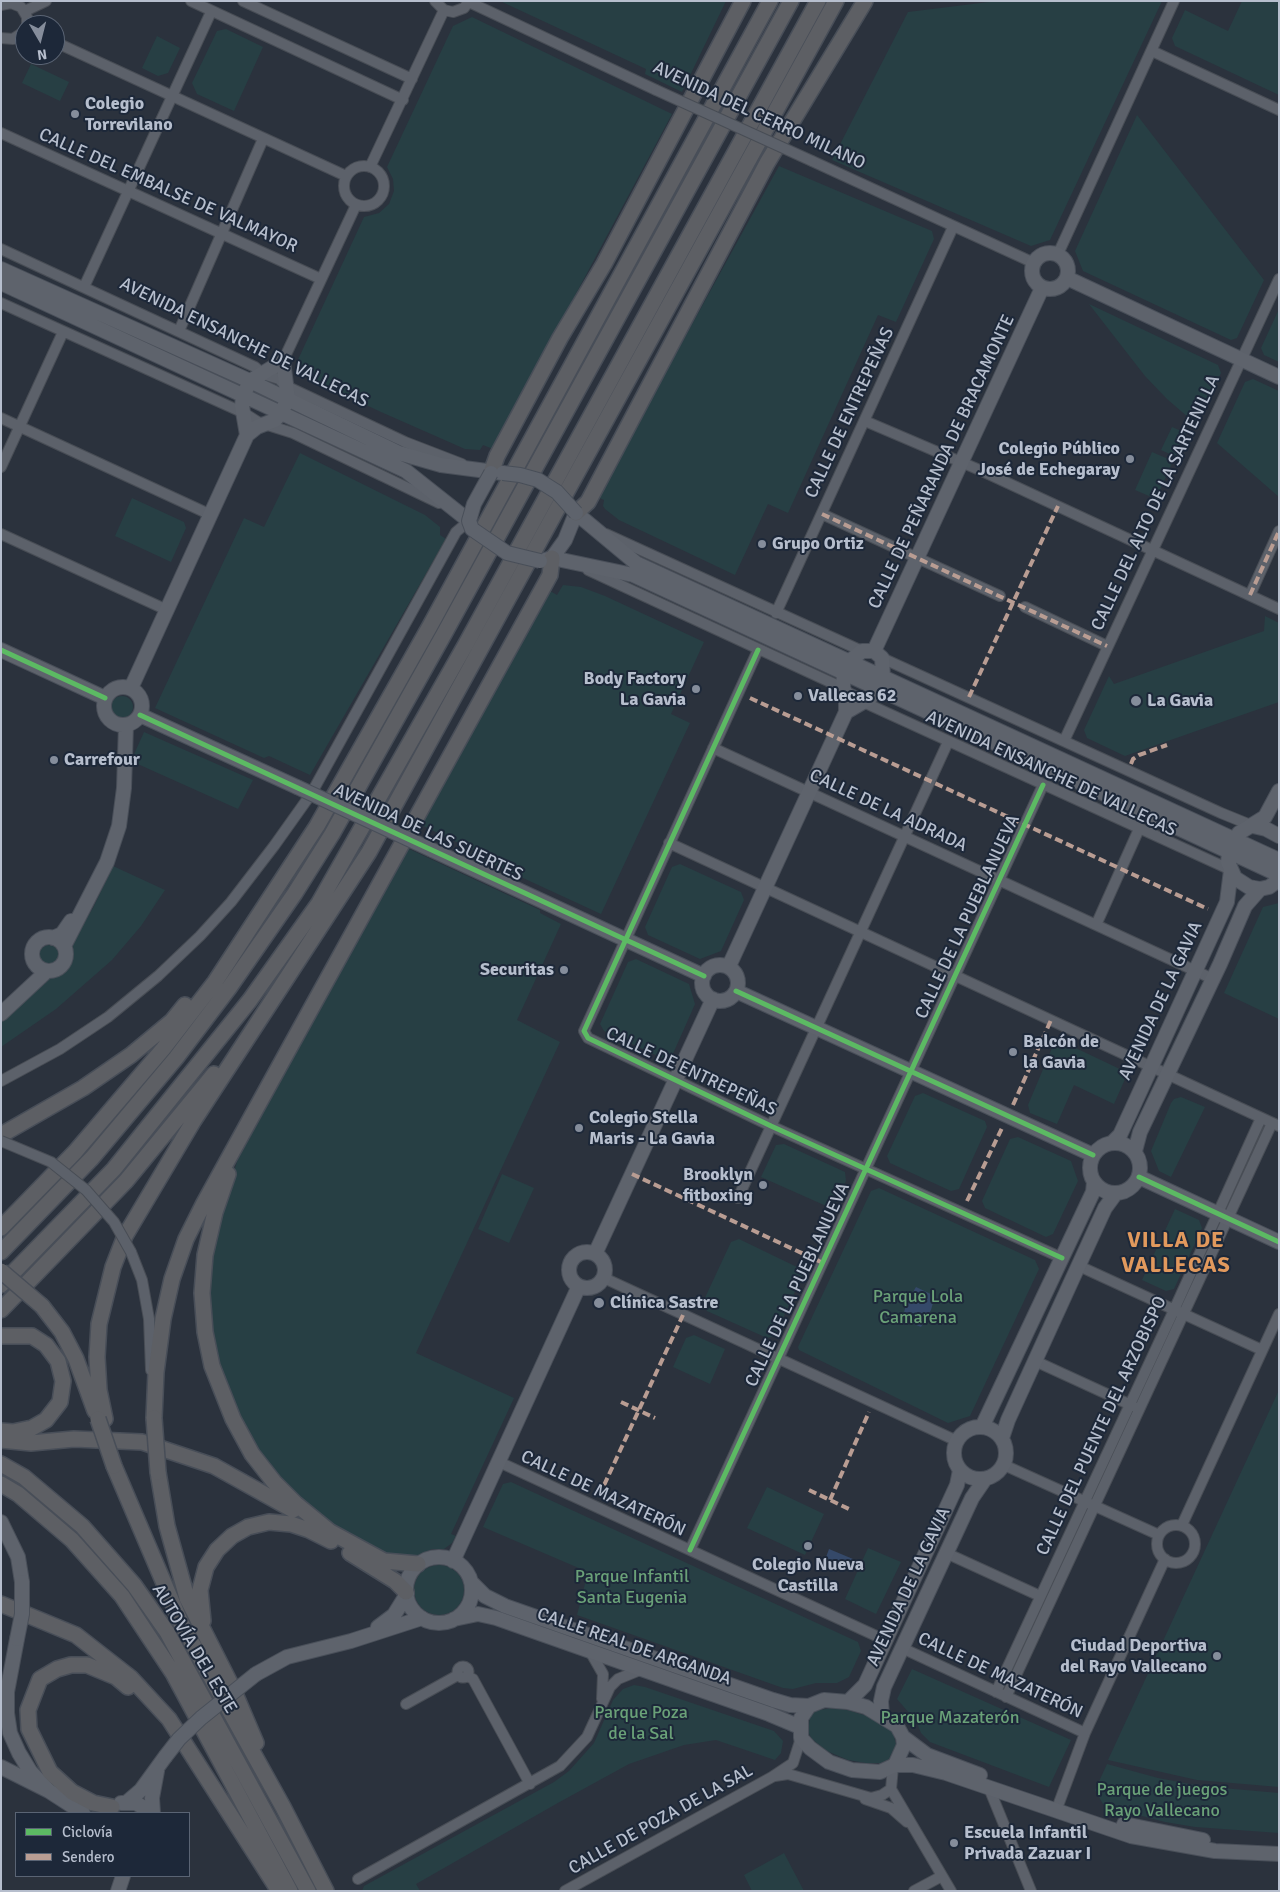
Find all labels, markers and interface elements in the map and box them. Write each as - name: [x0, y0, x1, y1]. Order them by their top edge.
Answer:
- north arrow: [15, 15, 65, 65]
- text: N: [36, 45, 48, 63]
- street label: AVENIDA DEL CERRO MILANO: [649, 57, 869, 175]
- place label: Colegio Torrevilano: [85, 93, 173, 136]
- marker: Colegio Torrevilano: [69, 108, 81, 120]
- street label: CALLE DEL EMBALSE DE VALMAYOR: [35, 124, 301, 258]
- street label: AVENIDA ENSANCHE DE VALLECAS: [116, 273, 372, 413]
- street label: CALLE DE PEÑARANDA DE BRACAMONTE: [864, 311, 1020, 613]
- street label: CALLE DE ENTREPEÑAS: [801, 324, 899, 502]
- street label: CALLE DEL ALTO DE LA SARTENILLA: [1087, 372, 1225, 634]
- place label: Colegio Público José de Echegaray: [977, 438, 1120, 480]
- marker: Colegio Público José de Echegaray: [1124, 453, 1136, 465]
- place label: Grupo Ortiz: [772, 533, 864, 555]
- marker: Grupo Ortiz: [756, 538, 768, 550]
- place label: Body Factory La Gavia: [584, 668, 686, 711]
- marker: Body Factory La Gavia: [690, 683, 702, 695]
- place label: Vallecas 62: [808, 685, 897, 707]
- marker: Vallecas 62: [792, 690, 804, 702]
- place label: La Gavia: [1147, 690, 1213, 712]
- marker: La Gavia: [1129, 694, 1143, 708]
- street label: AVENIDA ENSANCHE DE VALLECAS: [922, 706, 1180, 842]
- place label: Carrefour: [64, 749, 140, 771]
- marker: Carrefour: [48, 754, 60, 766]
- street label: CALLE DE LA ADRADA: [806, 765, 970, 857]
- street label: AVENIDA DE LAS SUERTES: [330, 780, 526, 886]
- street label: CALLE DE LA PUEBLANUEVA: [911, 811, 1025, 1023]
- street label: AVENIDA DE LA GAVIA: [1115, 918, 1207, 1084]
- place label: Securitas: [480, 959, 554, 981]
- marker: Securitas: [558, 964, 570, 976]
- street label: CALLE DE ENTREPEÑAS: [602, 1023, 780, 1121]
- place label: Balcón de la Gavia: [1023, 1031, 1099, 1074]
- marker: Balcón de la Gavia: [1007, 1046, 1019, 1058]
- place label: Colegio Stella Maris - La Gavia: [589, 1107, 715, 1150]
- marker: Colegio Stella Maris - La Gavia: [573, 1122, 585, 1134]
- place label: Brooklyn fitboxing: [683, 1164, 753, 1206]
- street label: CALLE DE LA PUEBLANUEVA: [741, 1179, 855, 1391]
- marker: Brooklyn fitboxing: [757, 1179, 769, 1191]
- district label: VILLA DE VALLECAS: [1120, 1228, 1232, 1280]
- park label: Parque Lola Camarena: [873, 1286, 963, 1328]
- place label: Clínica Sastre: [610, 1292, 718, 1314]
- street label: CALLE DEL PUENTE DEL ARZOBISPO: [1032, 1293, 1172, 1559]
- marker: Clínica Sastre: [592, 1296, 606, 1310]
- street label: CALLE DE MAZATERÓN: [517, 1446, 689, 1542]
- street label: AVENIDA DE LA GAVIA: [863, 1504, 955, 1670]
- marker: Colegio Nueva Castilla: [802, 1540, 814, 1552]
- place label: Colegio Nueva Castilla: [752, 1554, 864, 1596]
- park label: Parque Infantil Santa Eugenia: [575, 1566, 689, 1608]
- street label: AUTOVÍA DEL ESTE: [147, 1580, 241, 1718]
- street label: CALLE REAL DE ARGANDA: [534, 1604, 734, 1690]
- street label: CALLE DE MAZATERÓN: [914, 1628, 1086, 1724]
- place label: Ciudad Deportiva del Rayo Vallecano: [1060, 1635, 1207, 1678]
- marker: Ciudad Deportiva del Rayo Vallecano: [1211, 1650, 1223, 1662]
- park label: Parque Poza de la Sal: [594, 1702, 688, 1745]
- park label: Parque Mazaterón: [881, 1707, 1019, 1729]
- street label: CALLE DE POZA DE LA SAL: [565, 1760, 757, 1880]
- park label: Parque de juegos Rayo Vallecano: [1097, 1779, 1227, 1822]
- legend: [15, 1812, 190, 1877]
- place label: Escuela Infantil Privada Zazuar I: [964, 1822, 1091, 1865]
- text: Ciclovía: [62, 1823, 113, 1841]
- marker: Escuela Infantil Privada Zazuar I: [948, 1837, 960, 1849]
- text: Sendero: [62, 1848, 115, 1866]

